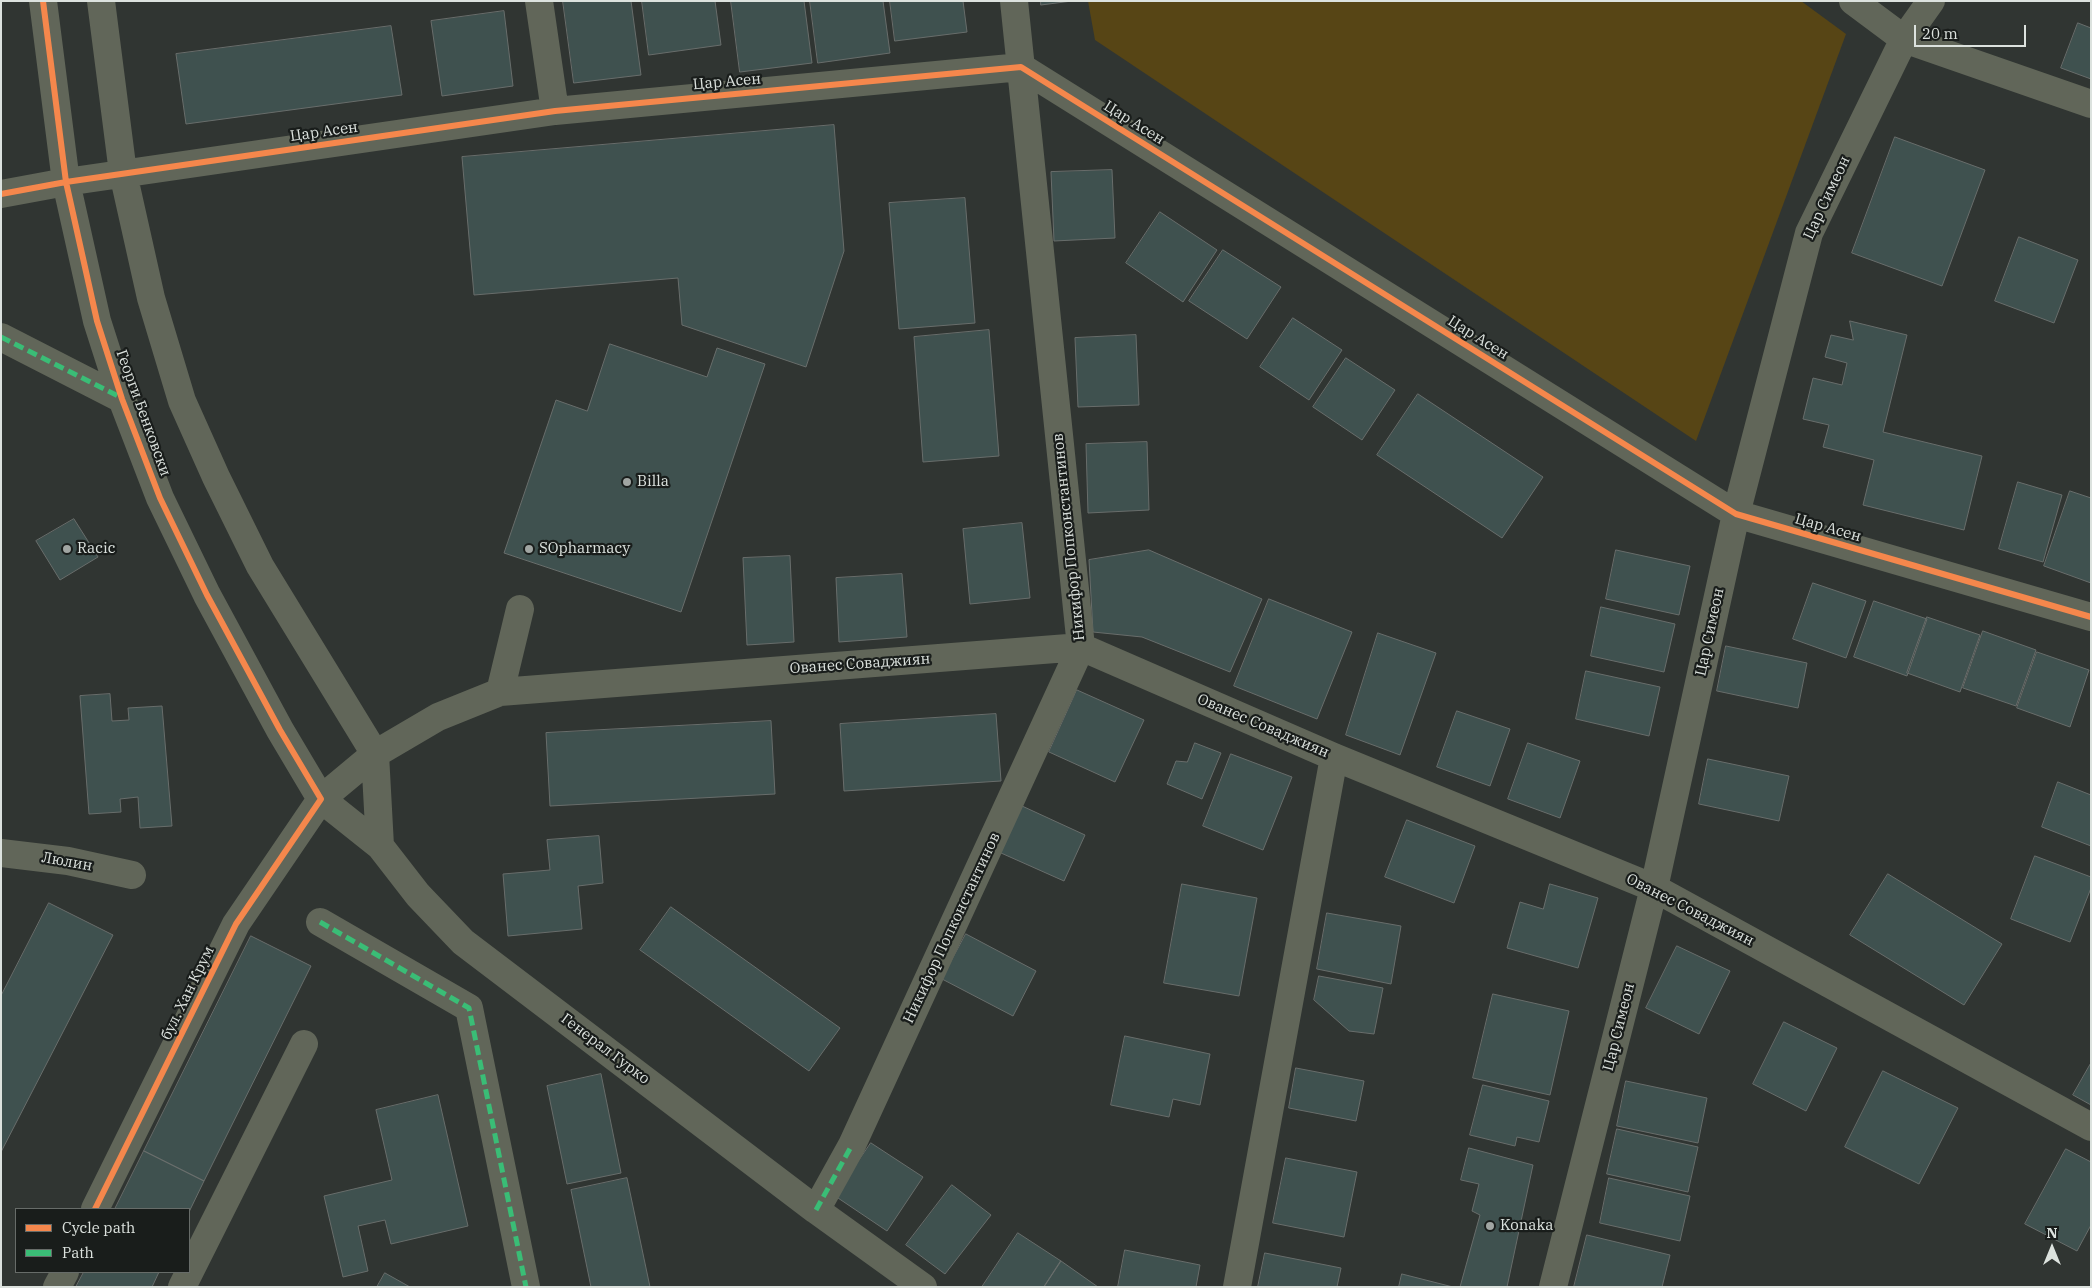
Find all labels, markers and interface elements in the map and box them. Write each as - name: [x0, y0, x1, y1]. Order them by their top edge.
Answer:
- scale bar: [1917, 15, 2030, 47]
- text: 20 m: [1922, 24, 1958, 43]
- street label: Цар Асен: [692, 70, 762, 94]
- street label: Цар Асен: [1100, 97, 1168, 149]
- street label: Цар Асен: [289, 118, 359, 146]
- street label: Цар Симеон: [1800, 153, 1854, 243]
- street label: Цар Асен: [1444, 312, 1512, 364]
- street label: Георги Бенковски: [112, 347, 174, 479]
- street label: Никифор Попконстантинов: [1049, 432, 1089, 642]
- place label: Billa: [637, 473, 669, 491]
- marker: Billa: [621, 476, 633, 488]
- street label: Цар Асен: [1793, 510, 1863, 546]
- place label: Racic: [77, 540, 115, 558]
- place label: SOpharmacy: [539, 540, 630, 558]
- marker: Racic: [61, 543, 73, 555]
- marker: SOpharmacy: [523, 543, 535, 555]
- street label: Цар Симеон: [1692, 586, 1728, 678]
- street label: Ованес Соваджиян: [789, 650, 931, 678]
- street label: Ованес Соваджиян: [1195, 690, 1331, 762]
- street label: Никифор Попконстантинов: [900, 830, 1004, 1026]
- street label: Люлин: [40, 849, 94, 875]
- street label: Ованес Соваджиян: [1623, 870, 1757, 950]
- street label: бул. Хан Крум: [158, 943, 218, 1043]
- street label: Цар Симеон: [1599, 981, 1639, 1073]
- street label: Генерал Гурко: [557, 1010, 653, 1088]
- legend: [15, 1208, 190, 1273]
- place label: Konaka: [1500, 1217, 1553, 1235]
- text: Cycle path: [62, 1218, 135, 1237]
- marker: Konaka: [1484, 1220, 1496, 1232]
- north arrow: [2027, 1223, 2077, 1273]
- text: N: [2046, 1224, 2058, 1242]
- text: Path: [62, 1243, 94, 1262]

